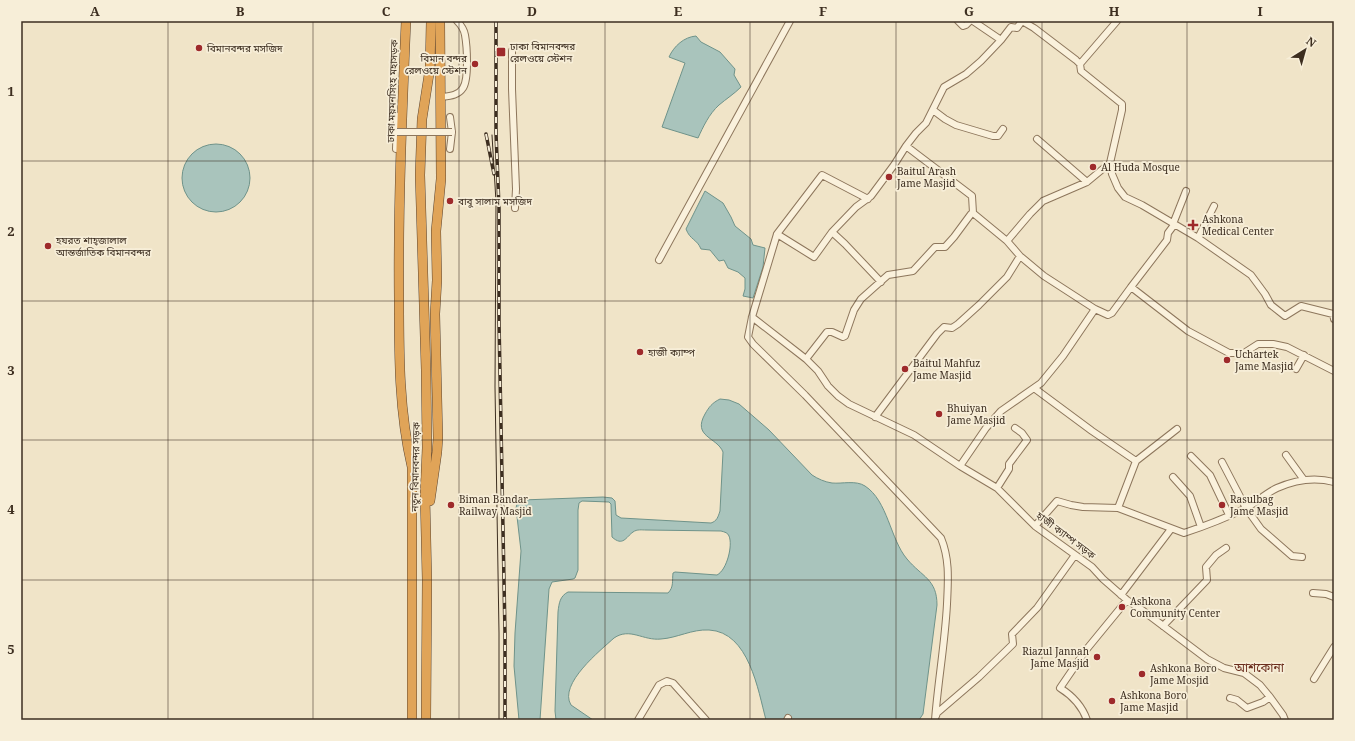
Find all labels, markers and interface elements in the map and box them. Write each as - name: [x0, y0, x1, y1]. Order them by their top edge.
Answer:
- text: A: [90, 2, 100, 20]
- text: B: [236, 2, 245, 20]
- text: C: [382, 2, 391, 20]
- text: D: [527, 2, 537, 20]
- text: E: [674, 2, 683, 20]
- text: F: [819, 2, 827, 20]
- text: G: [964, 2, 974, 20]
- text: H: [1109, 2, 1120, 20]
- text: I: [1257, 2, 1263, 20]
- north arrow: [1285, 30, 1325, 70]
- text: N: [1303, 33, 1320, 50]
- street label: ঢাকা ময়মনসিংহ মহাসড়ক: [383, 38, 401, 144]
- place label: ঢাকা বিমানবন্দর রেলওয়ে স্টেশন: [509, 39, 576, 65]
- place label: বিমানবন্দর মসজিদ: [206, 41, 283, 55]
- marker: বিমানবন্দর মসজিদ: [194, 43, 204, 53]
- marker: ঢাকা বিমানবন্দর রেলওয়ে স্টেশন: [495, 46, 507, 58]
- place label: বিমান বন্দর রেলওয়ে স্টেশন: [405, 51, 468, 77]
- marker: বিমান বন্দর রেলওয়ে স্টেশন: [470, 59, 480, 69]
- text: 1: [7, 82, 15, 100]
- place label: Al Huda Mosque: [1101, 160, 1180, 174]
- marker: Al Huda Mosque: [1088, 162, 1098, 172]
- place label: Baitul Arash Jame Masjid: [896, 164, 957, 190]
- marker: Baitul Arash Jame Masjid: [884, 172, 894, 182]
- place label: বাবু সালাম মসজিদ: [457, 194, 532, 208]
- marker: বাবু সালাম মসজিদ: [445, 196, 455, 206]
- place label: Ashkona Medical Center: [1202, 212, 1274, 238]
- marker: Ashkona Medical Center: [1187, 219, 1199, 231]
- text: 2: [7, 222, 15, 240]
- place label: হযরত শাহ্‌জালাল আন্তর্জাতিক বিমানবন্দর: [55, 233, 152, 259]
- marker: হযরত শাহ্‌জালাল আন্তর্জাতিক বিমানবন্দর: [43, 241, 53, 251]
- place label: হাজী ক্যাম্প: [647, 345, 696, 359]
- marker: হাজী ক্যাম্প: [635, 347, 645, 357]
- place label: Uchartek Jame Masjid: [1234, 347, 1293, 373]
- marker: Uchartek Jame Masjid: [1222, 355, 1232, 365]
- place label: Baitul Mahfuz Jame Masjid: [912, 356, 980, 382]
- text: 3: [7, 361, 15, 379]
- marker: Baitul Mahfuz Jame Masjid: [900, 364, 910, 374]
- place label: Bhuiyan Jame Masjid: [946, 401, 1005, 427]
- marker: Bhuiyan Jame Masjid: [934, 409, 944, 419]
- street label: নতুন বিমানবন্দর সড়ক: [407, 421, 423, 513]
- place label: Biman Bandar Railway Masjid: [459, 492, 532, 518]
- place label: Rasulbag Jame Masjid: [1229, 492, 1288, 518]
- text: 4: [7, 500, 15, 518]
- marker: Biman Bandar Railway Masjid: [446, 500, 456, 510]
- marker: Rasulbag Jame Masjid: [1217, 500, 1227, 510]
- street label: হাজী ক্যাম্প সড়ক: [1033, 507, 1099, 562]
- place label: Ashkona Community Center: [1130, 594, 1220, 620]
- marker: Ashkona Community Center: [1117, 602, 1127, 612]
- text: 5: [7, 640, 15, 658]
- place label: Riazul Jannah Jame Masjid: [1022, 644, 1090, 670]
- marker: Riazul Jannah Jame Masjid: [1092, 652, 1102, 662]
- district label: আশকোনা: [1233, 659, 1285, 676]
- place label: Ashkona Boro Jame Mosjid: [1149, 661, 1217, 687]
- marker: Ashkona Boro Jame Mosjid: [1137, 669, 1147, 679]
- place label: Ashkona Boro Jame Masjid: [1119, 688, 1187, 714]
- marker: Ashkona Boro Jame Masjid: [1107, 696, 1117, 706]

